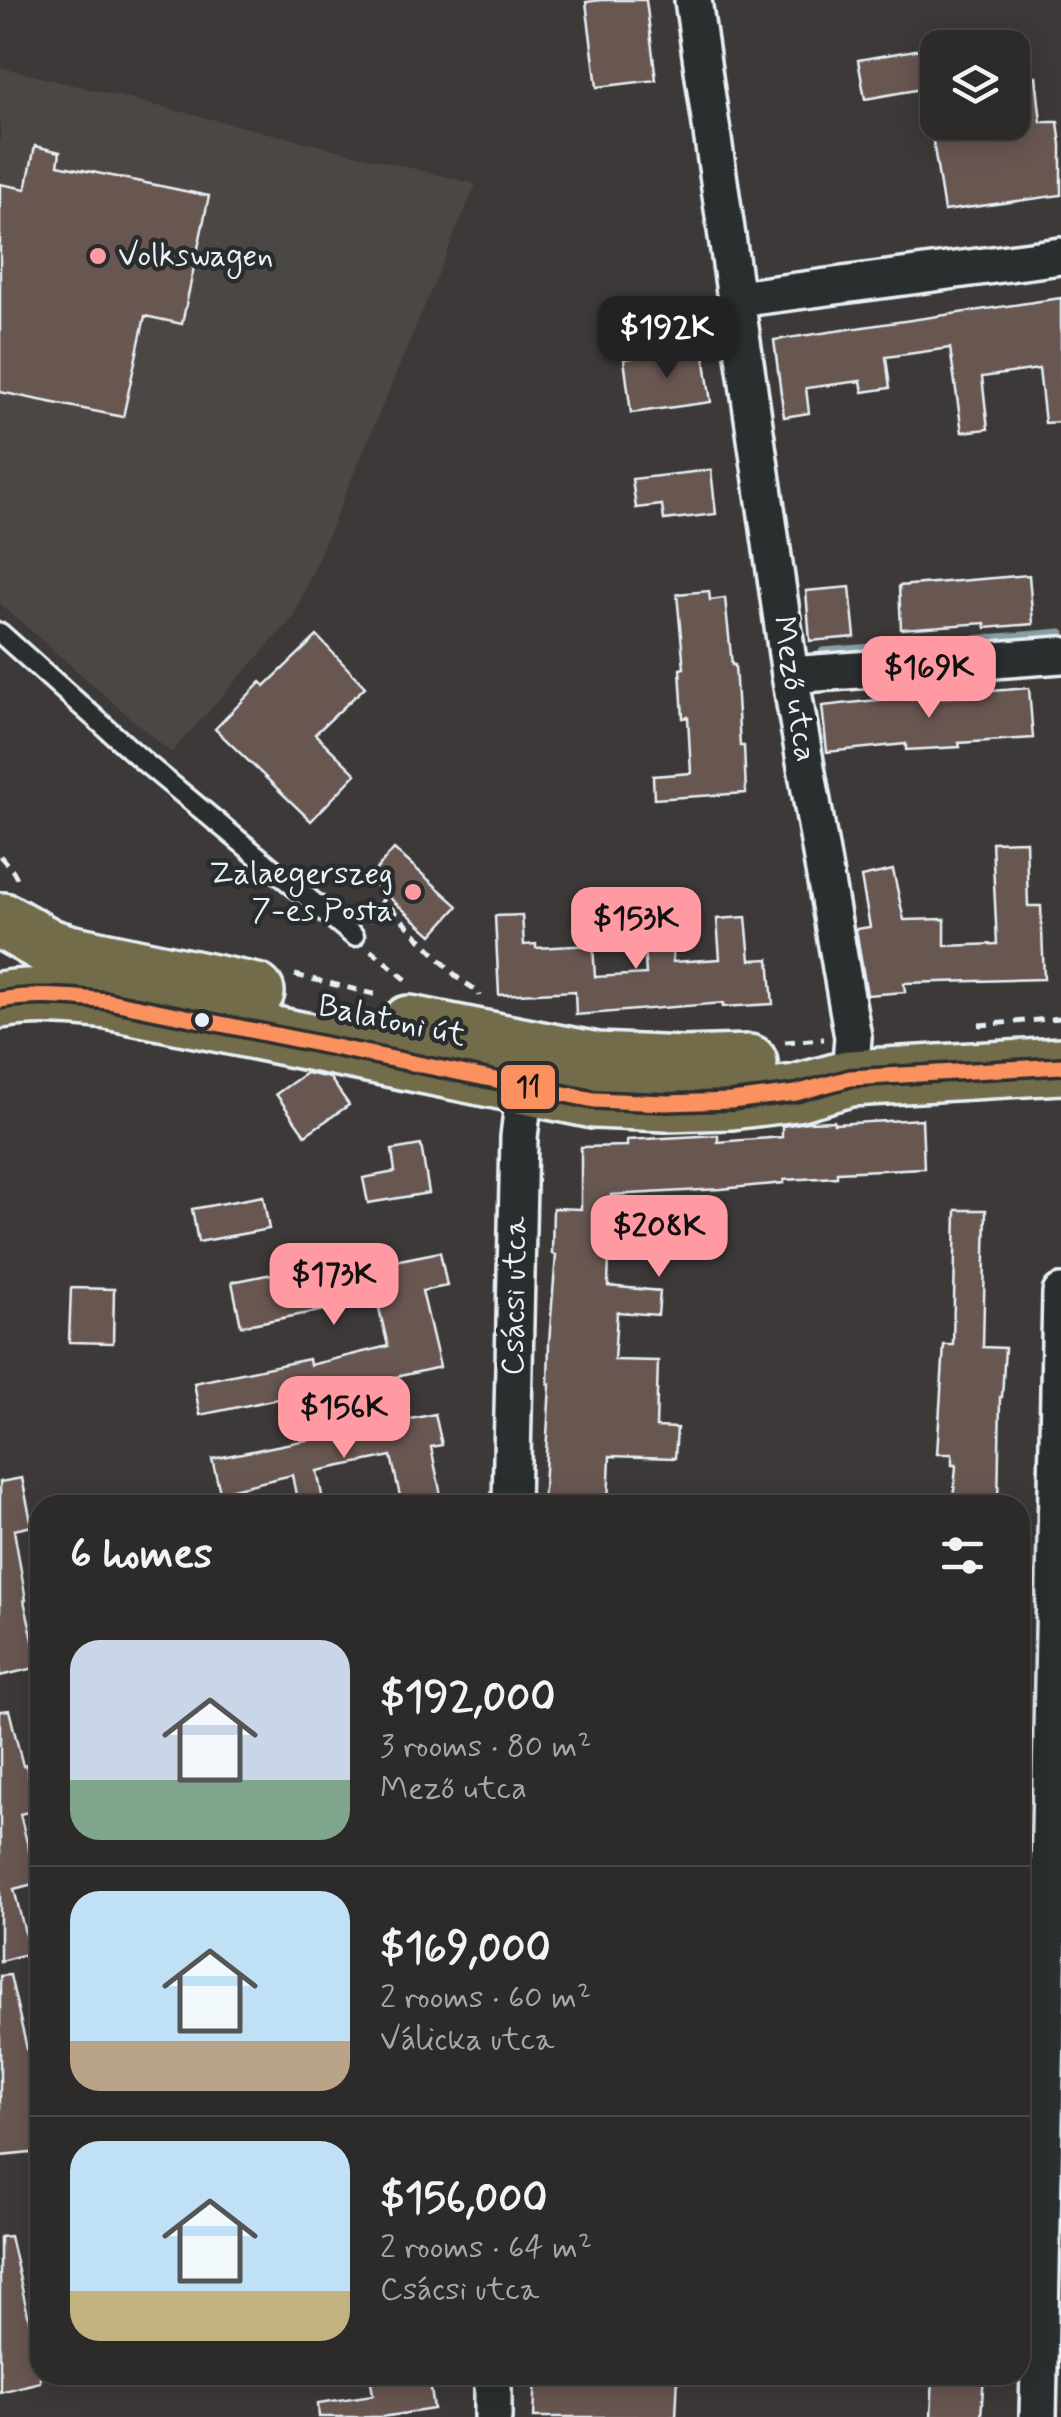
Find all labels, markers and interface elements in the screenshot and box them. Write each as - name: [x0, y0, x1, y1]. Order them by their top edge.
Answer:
- map controls: [920, 30, 1030, 140]
- button: layers: [920, 30, 1030, 140]
- place label: Volkswagen: [118, 235, 273, 279]
- marker: Volkswagen: [87, 245, 109, 267]
- pin: $192K: [597, 296, 737, 381]
- text: $192K: [620, 307, 714, 349]
- street label: Mező utca: [762, 613, 826, 765]
- pin: $169K: [859, 636, 999, 721]
- text: $169K: [884, 647, 974, 689]
- place label: Zalaegerszeg 7-es Posta: [209, 853, 393, 932]
- marker: Zalaegerszeg 7-es Posta: [402, 881, 424, 903]
- pin: $153K: [566, 887, 706, 972]
- text: $153K: [593, 898, 679, 940]
- street label: Balatoni út: [314, 985, 470, 1057]
- unlabelled marker: [192, 1010, 212, 1030]
- line badge: 11: [499, 1063, 557, 1111]
- text: 11: [516, 1070, 540, 1107]
- pin: $208K: [589, 1195, 729, 1280]
- text: $208K: [613, 1206, 705, 1248]
- street label: Csácsi utca: [493, 1215, 537, 1376]
- pin: $173K: [264, 1243, 404, 1328]
- text: $173K: [292, 1254, 376, 1296]
- pin: $156K: [274, 1376, 414, 1461]
- text: $156K: [300, 1387, 388, 1429]
- text: 6 homes: [70, 1528, 213, 1583]
- icon: filters: [935, 1528, 990, 1583]
- text: $192,000: [380, 1671, 555, 1726]
- icon: home: [150, 1680, 270, 1800]
- text: 3 rooms · 80 m²: [380, 1726, 591, 1768]
- text: Mező utca: [380, 1768, 527, 1810]
- text: $169,000: [380, 1922, 551, 1977]
- icon: home: [150, 1931, 270, 2051]
- text: 2 rooms · 60 m²: [380, 1977, 591, 2019]
- text: Válicka utca: [380, 2019, 555, 2061]
- text: $156,000: [380, 2172, 548, 2227]
- icon: home: [150, 2181, 270, 2301]
- text: 2 rooms · 64 m²: [380, 2227, 592, 2269]
- text: Csácsi utca: [380, 2269, 539, 2311]

